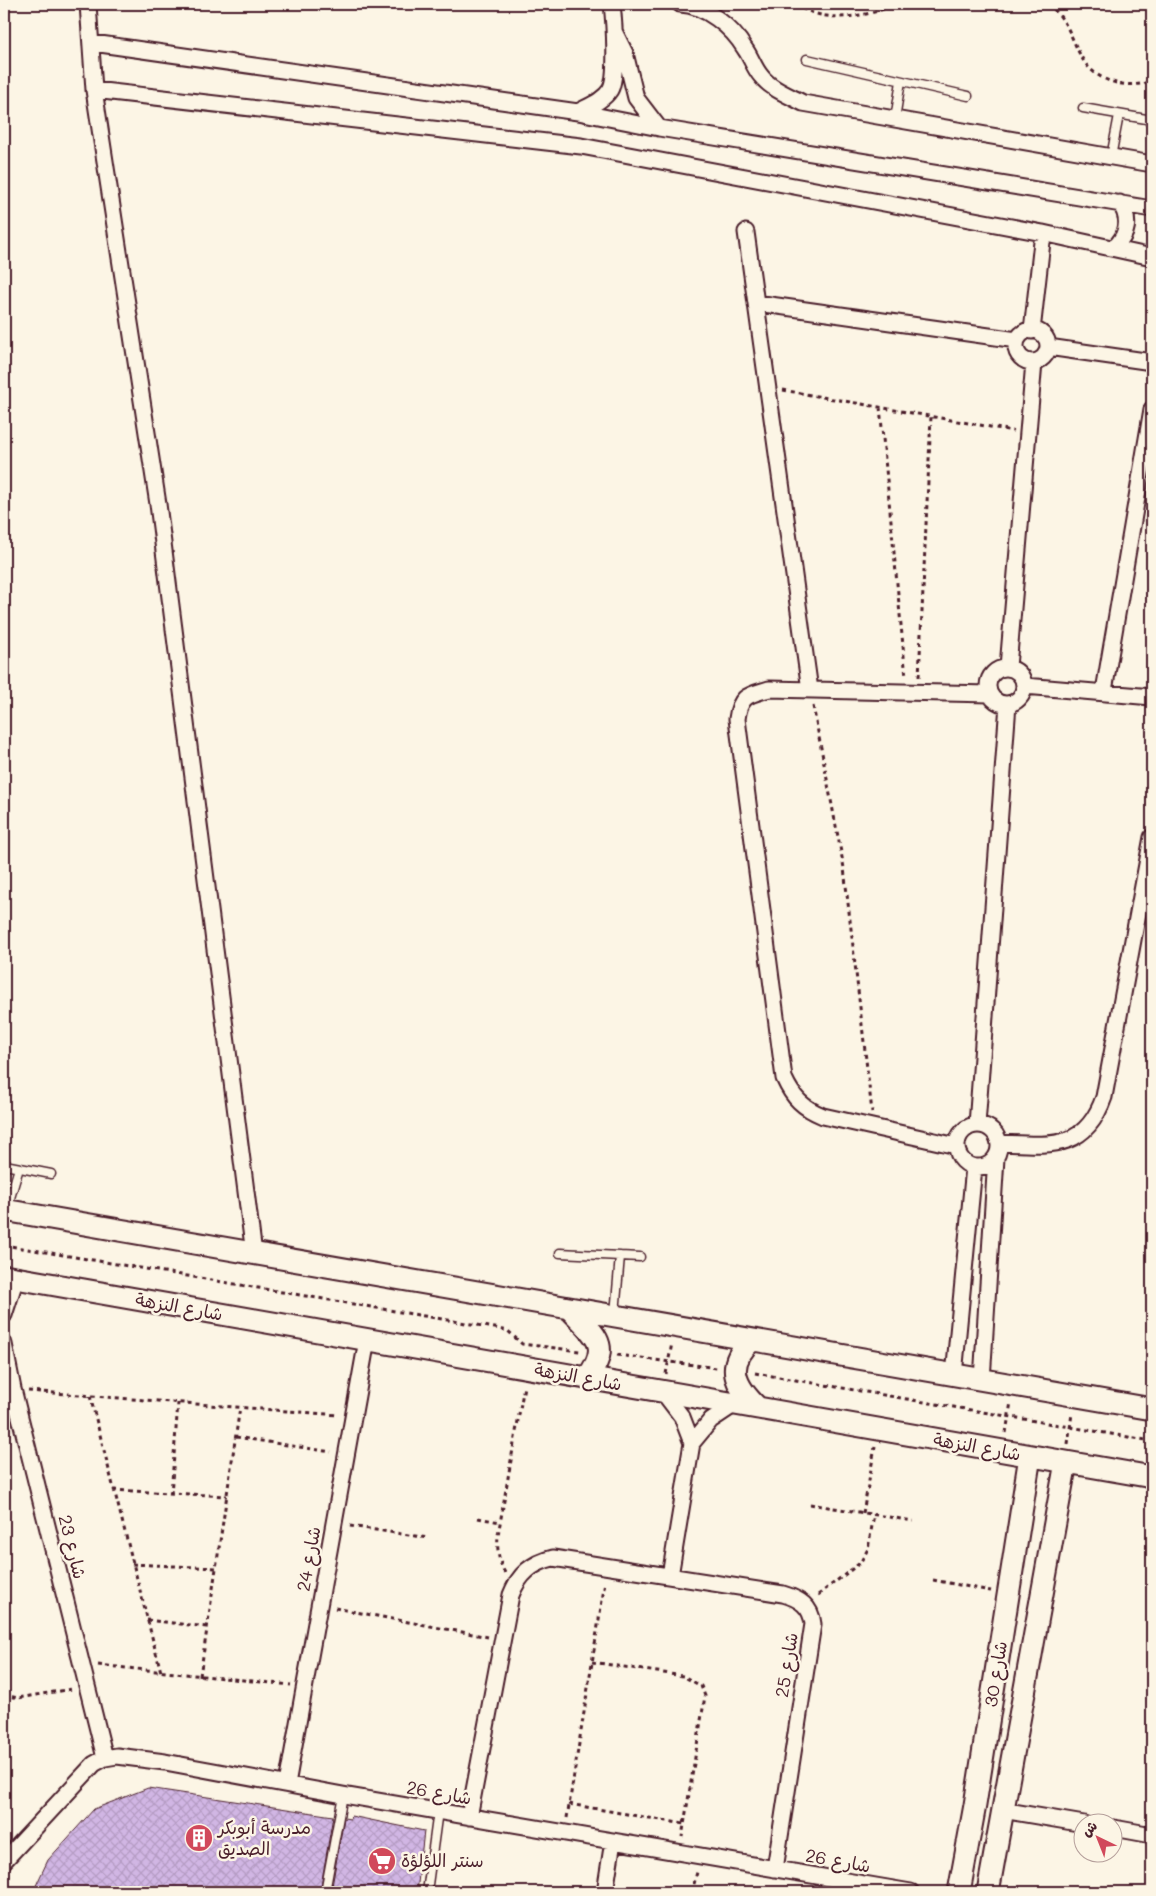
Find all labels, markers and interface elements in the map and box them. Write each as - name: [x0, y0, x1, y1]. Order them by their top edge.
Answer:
- street label: شارع النزهة: [133, 1287, 225, 1326]
- street label: شارع النزهة: [532, 1357, 624, 1396]
- street label: شارع النزهة: [931, 1427, 1023, 1466]
- street label: شارع 23: [52, 1512, 93, 1582]
- street label: شارع 24: [291, 1525, 326, 1593]
- street label: شارع 25: [769, 1631, 804, 1699]
- street label: شارع 30: [978, 1639, 1013, 1709]
- street label: شارع 26: [405, 1774, 474, 1811]
- north arrow: [1074, 1814, 1124, 1864]
- place label: مدرسة أبوبكر الصديق: [216, 1815, 311, 1860]
- text: ش: [1077, 1816, 1101, 1840]
- building icon: مدرسة أبوبكر الصديق: [184, 1823, 214, 1853]
- street label: شارع 26: [804, 1842, 873, 1879]
- supermarket icon: سنتر اللؤلؤة: [367, 1846, 397, 1876]
- place label: سنتر اللؤلؤة: [401, 1848, 484, 1872]

